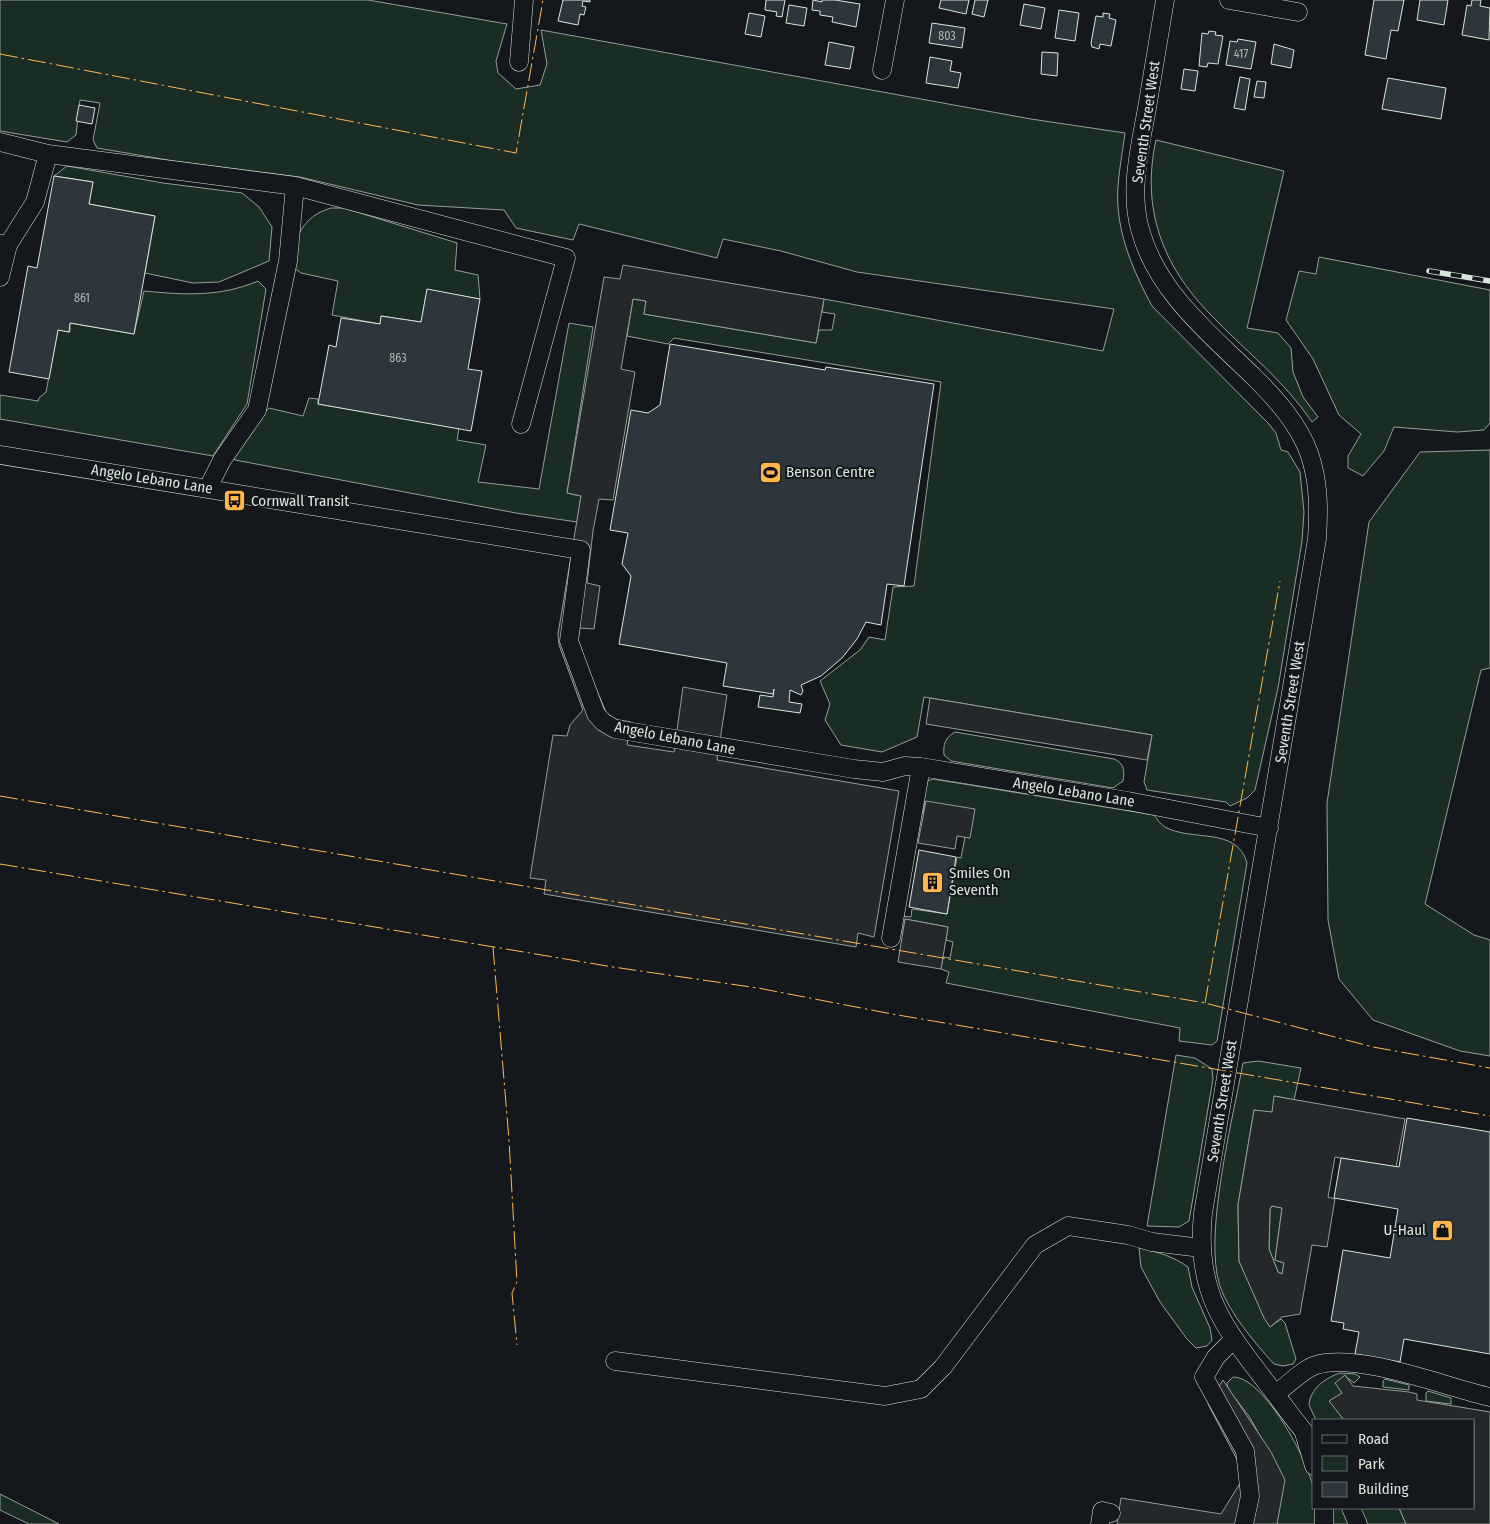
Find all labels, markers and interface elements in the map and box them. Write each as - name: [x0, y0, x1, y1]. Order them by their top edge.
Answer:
- house number: 803: [938, 29, 956, 43]
- house number: 417: [1234, 47, 1248, 61]
- street label: Seventh Street West: [1129, 60, 1164, 184]
- house number: 861: [74, 291, 90, 305]
- house number: 863: [389, 351, 407, 365]
- sports icon: Benson Centre: [758, 460, 782, 484]
- street label: Angelo Lebano Lane: [90, 461, 214, 497]
- place label: Benson Centre: [786, 463, 875, 481]
- bus stop icon: Cornwall Transit: [223, 489, 247, 513]
- place label: Cornwall Transit: [251, 492, 349, 510]
- street label: Seventh Street West: [1271, 640, 1309, 764]
- street label: Angelo Lebano Lane: [613, 717, 737, 759]
- street label: Angelo Lebano Lane: [1012, 774, 1136, 810]
- place label: Smiles On Seventh: [949, 864, 1010, 899]
- building icon: Smiles On Seventh: [921, 870, 945, 894]
- street label: Seventh Street West: [1203, 1039, 1241, 1163]
- shop icon: U-Haul: [1430, 1218, 1454, 1242]
- place label: U-Haul: [1383, 1221, 1426, 1239]
- legend: [1312, 1419, 1475, 1509]
- text: Road: [1358, 1430, 1389, 1448]
- text: Park: [1358, 1455, 1385, 1473]
- text: Building: [1358, 1480, 1409, 1498]

